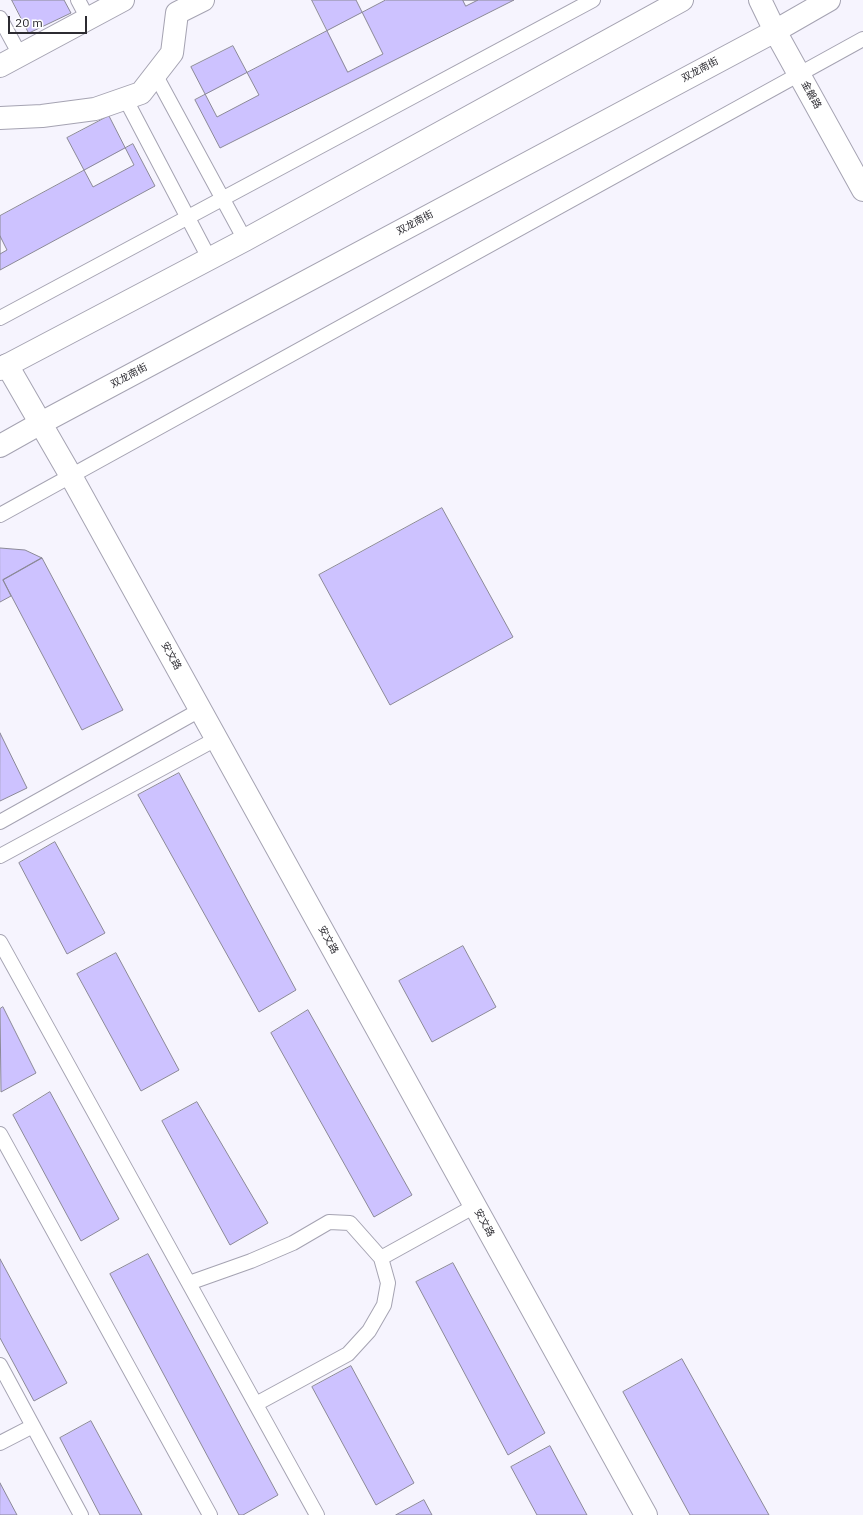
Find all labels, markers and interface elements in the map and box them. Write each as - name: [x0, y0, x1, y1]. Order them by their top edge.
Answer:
- scale bar: [10, 8, 89, 34]
- text: 20 m: [15, 15, 43, 30]
- street label: 双龙南街: [680, 55, 720, 85]
- street label: 金磐路: [798, 79, 824, 111]
- street label: 双龙南街: [395, 208, 435, 238]
- street label: 双龙南街: [109, 361, 149, 391]
- street label: 安文路: [158, 640, 184, 672]
- street label: 安文路: [315, 924, 341, 956]
- street label: 安文路: [471, 1207, 497, 1239]

